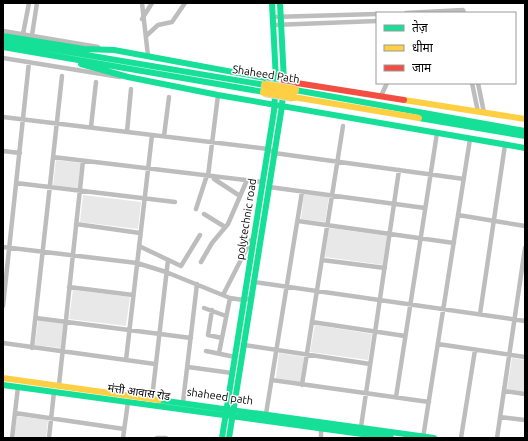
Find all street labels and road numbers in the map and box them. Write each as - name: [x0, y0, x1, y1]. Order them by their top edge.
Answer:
- street label: Shaheed Path: [232, 63, 300, 85]
- street label: polytechnic road: [234, 178, 258, 260]
- street label: मंत्ती आवास रोड: [107, 382, 171, 402]
- street label: shaheed path: [186, 385, 254, 407]

